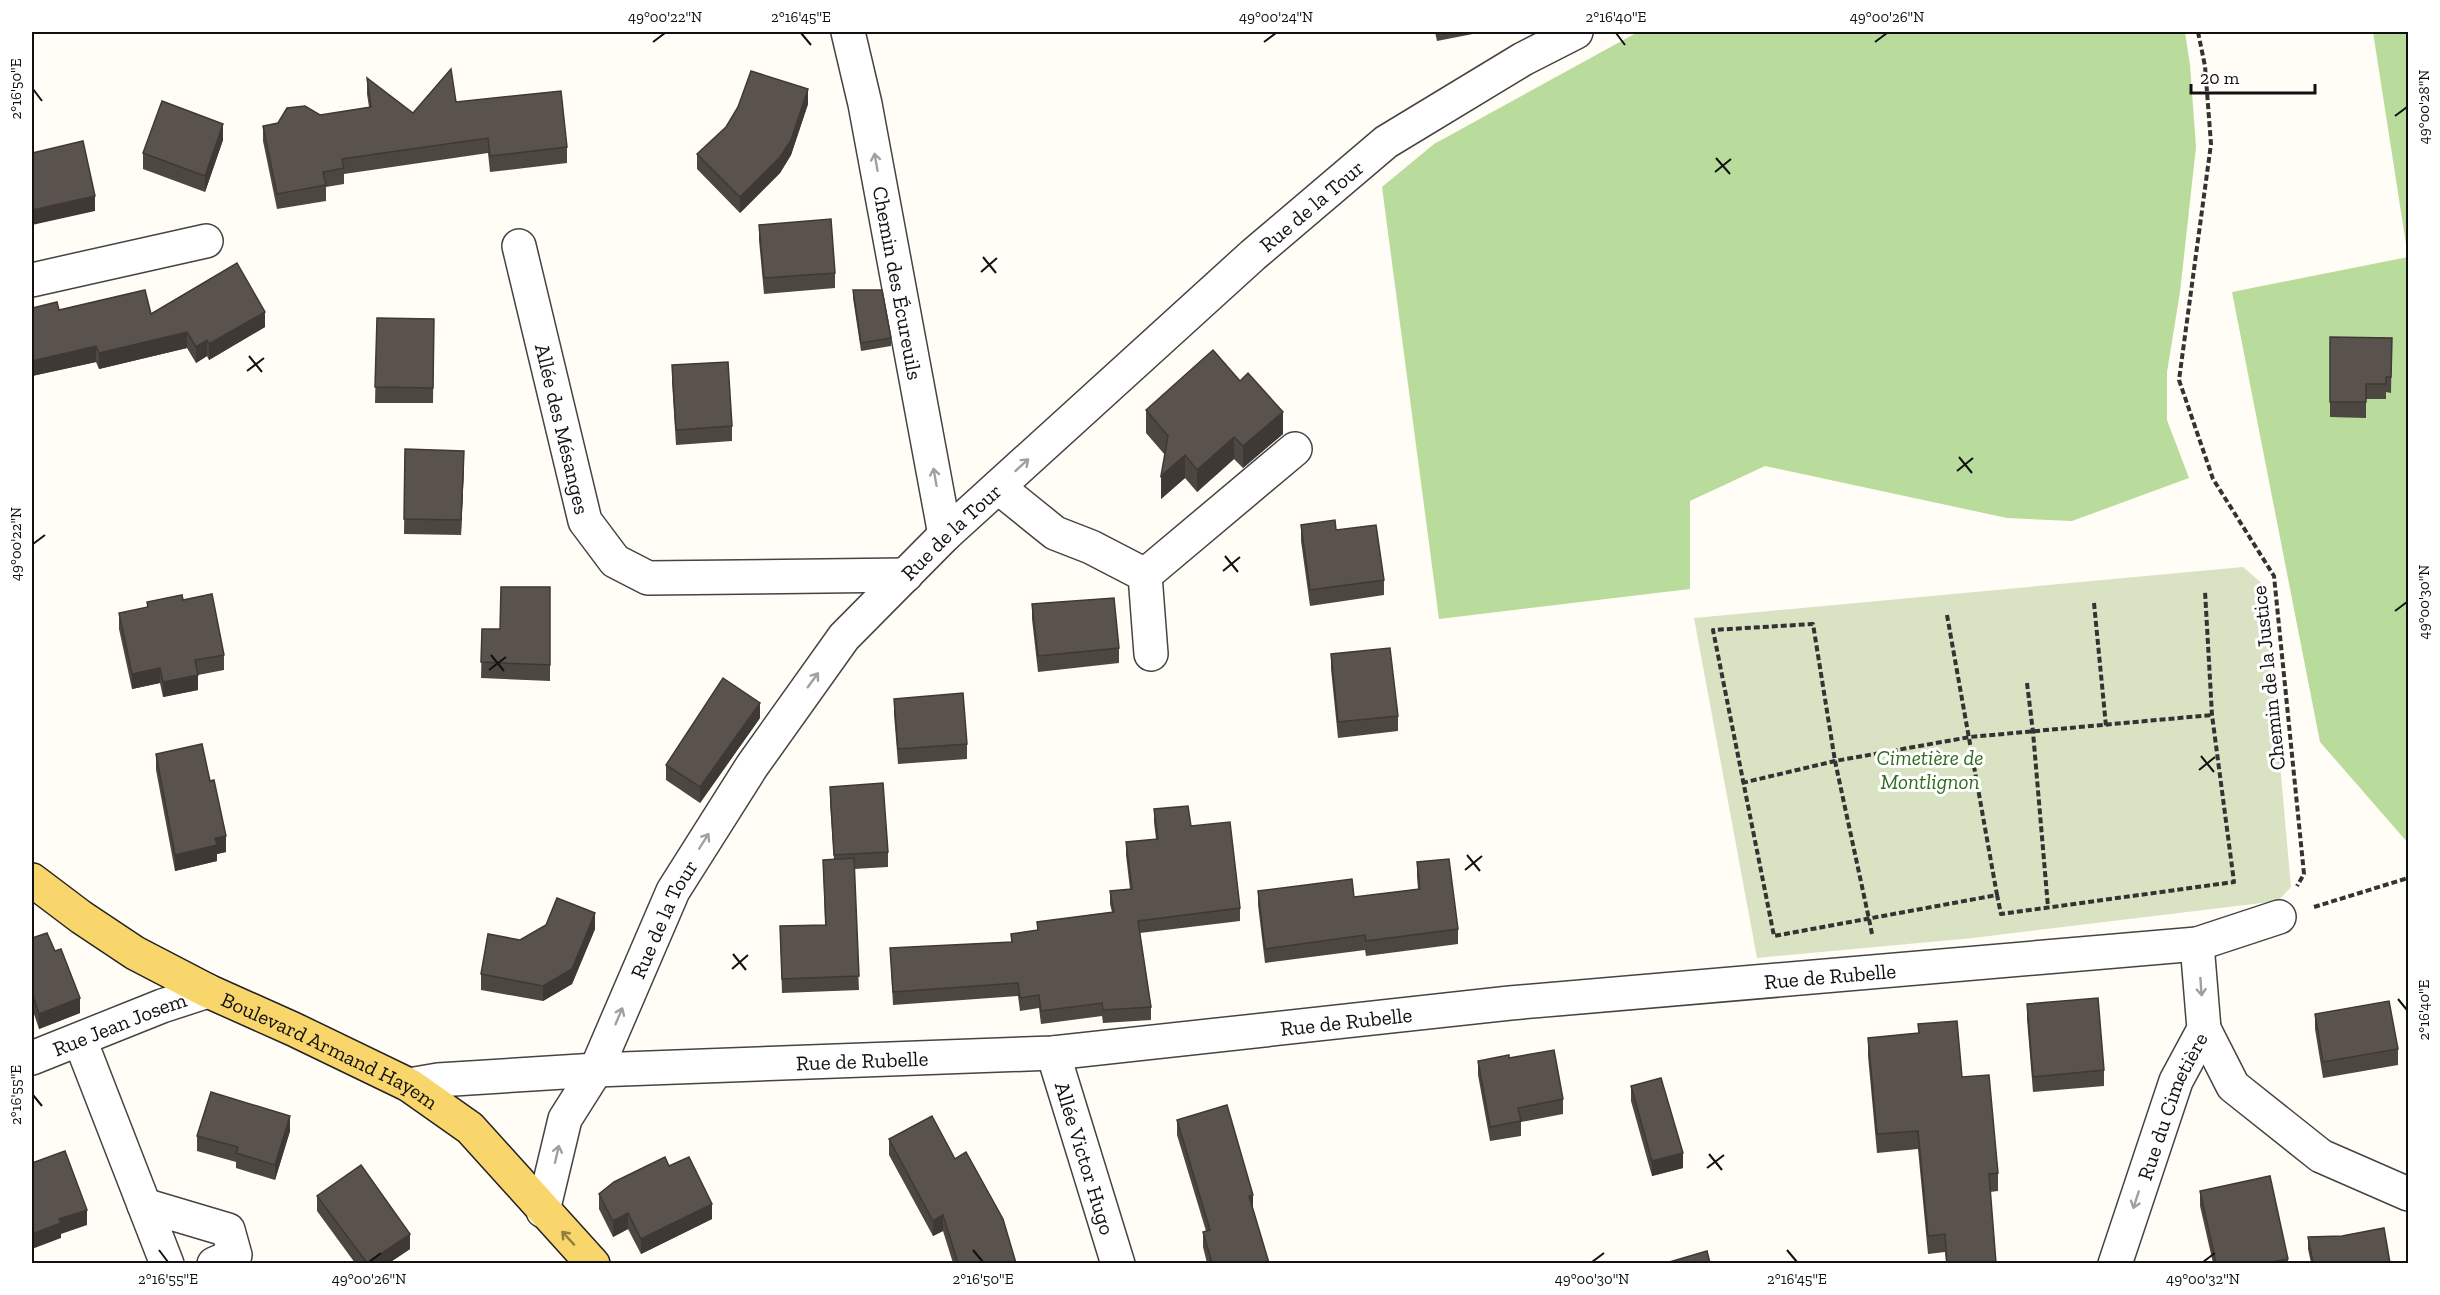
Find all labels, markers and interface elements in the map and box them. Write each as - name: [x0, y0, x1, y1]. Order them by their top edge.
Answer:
- text: 49°00'22"N: [628, 8, 702, 26]
- text: 2°16'45"E: [771, 8, 831, 26]
- text: 49°00'24"N: [1239, 8, 1313, 26]
- text: 2°16'40"E: [1586, 8, 1647, 26]
- text: 49°00'26"N: [1850, 8, 1924, 26]
- scale bar: [2191, 57, 2316, 95]
- text: 2°16'50"E: [7, 58, 25, 119]
- text: 20 m: [2200, 67, 2240, 89]
- text: 49°00'28"N: [2415, 70, 2433, 144]
- one-way arrow: [870, 152, 881, 172]
- street label: Rue de la Tour: [1254, 154, 1368, 257]
- street label: Chemin des Écureuils: [868, 184, 928, 382]
- street label: Allée des Mésanges: [530, 341, 595, 517]
- one-way arrow: [1014, 458, 1029, 472]
- one-way arrow: [929, 468, 940, 488]
- street label: Rue de la Tour: [896, 478, 1006, 585]
- text: 49°00'22"N: [7, 507, 25, 581]
- text: 49°00'30"N: [2415, 565, 2433, 639]
- street label: Chemin de la Justice: [2246, 584, 2290, 772]
- one-way arrow: [807, 672, 820, 688]
- park label: Cimetière de Montlignon: [1877, 745, 1983, 794]
- one-way arrow: [699, 833, 711, 850]
- street label: Rue de la Tour: [624, 855, 702, 982]
- street label: Rue de Rubelle: [1763, 957, 1897, 994]
- one-way arrow: [2195, 976, 2206, 996]
- text: 2°16'40"E: [2415, 979, 2433, 1040]
- street label: Rue Jean Josem: [49, 986, 189, 1061]
- street label: Boulevard Armand Hayem: [218, 986, 443, 1114]
- street label: Rue de Rubelle: [1279, 1001, 1414, 1041]
- one-way arrow: [614, 1008, 625, 1026]
- street label: Rue du Cimetière: [2131, 1028, 2213, 1183]
- street label: Rue de Rubelle: [795, 1045, 929, 1075]
- text: 2°16'55"E: [7, 1065, 25, 1125]
- street label: Allée Victor Hugo: [1050, 1079, 1121, 1238]
- one-way arrow: [552, 1145, 563, 1164]
- one-way arrow: [2130, 1190, 2141, 1209]
- one-way arrow: [561, 1230, 575, 1245]
- text: 2°16'55"E: [138, 1270, 198, 1288]
- text: 49°00'26"N: [332, 1270, 406, 1288]
- text: 2°16'50"E: [953, 1270, 1014, 1288]
- text: 49°00'30"N: [1555, 1270, 1629, 1288]
- text: 2°16'45"E: [1767, 1270, 1827, 1288]
- text: 49°00'32"N: [2166, 1270, 2240, 1288]

